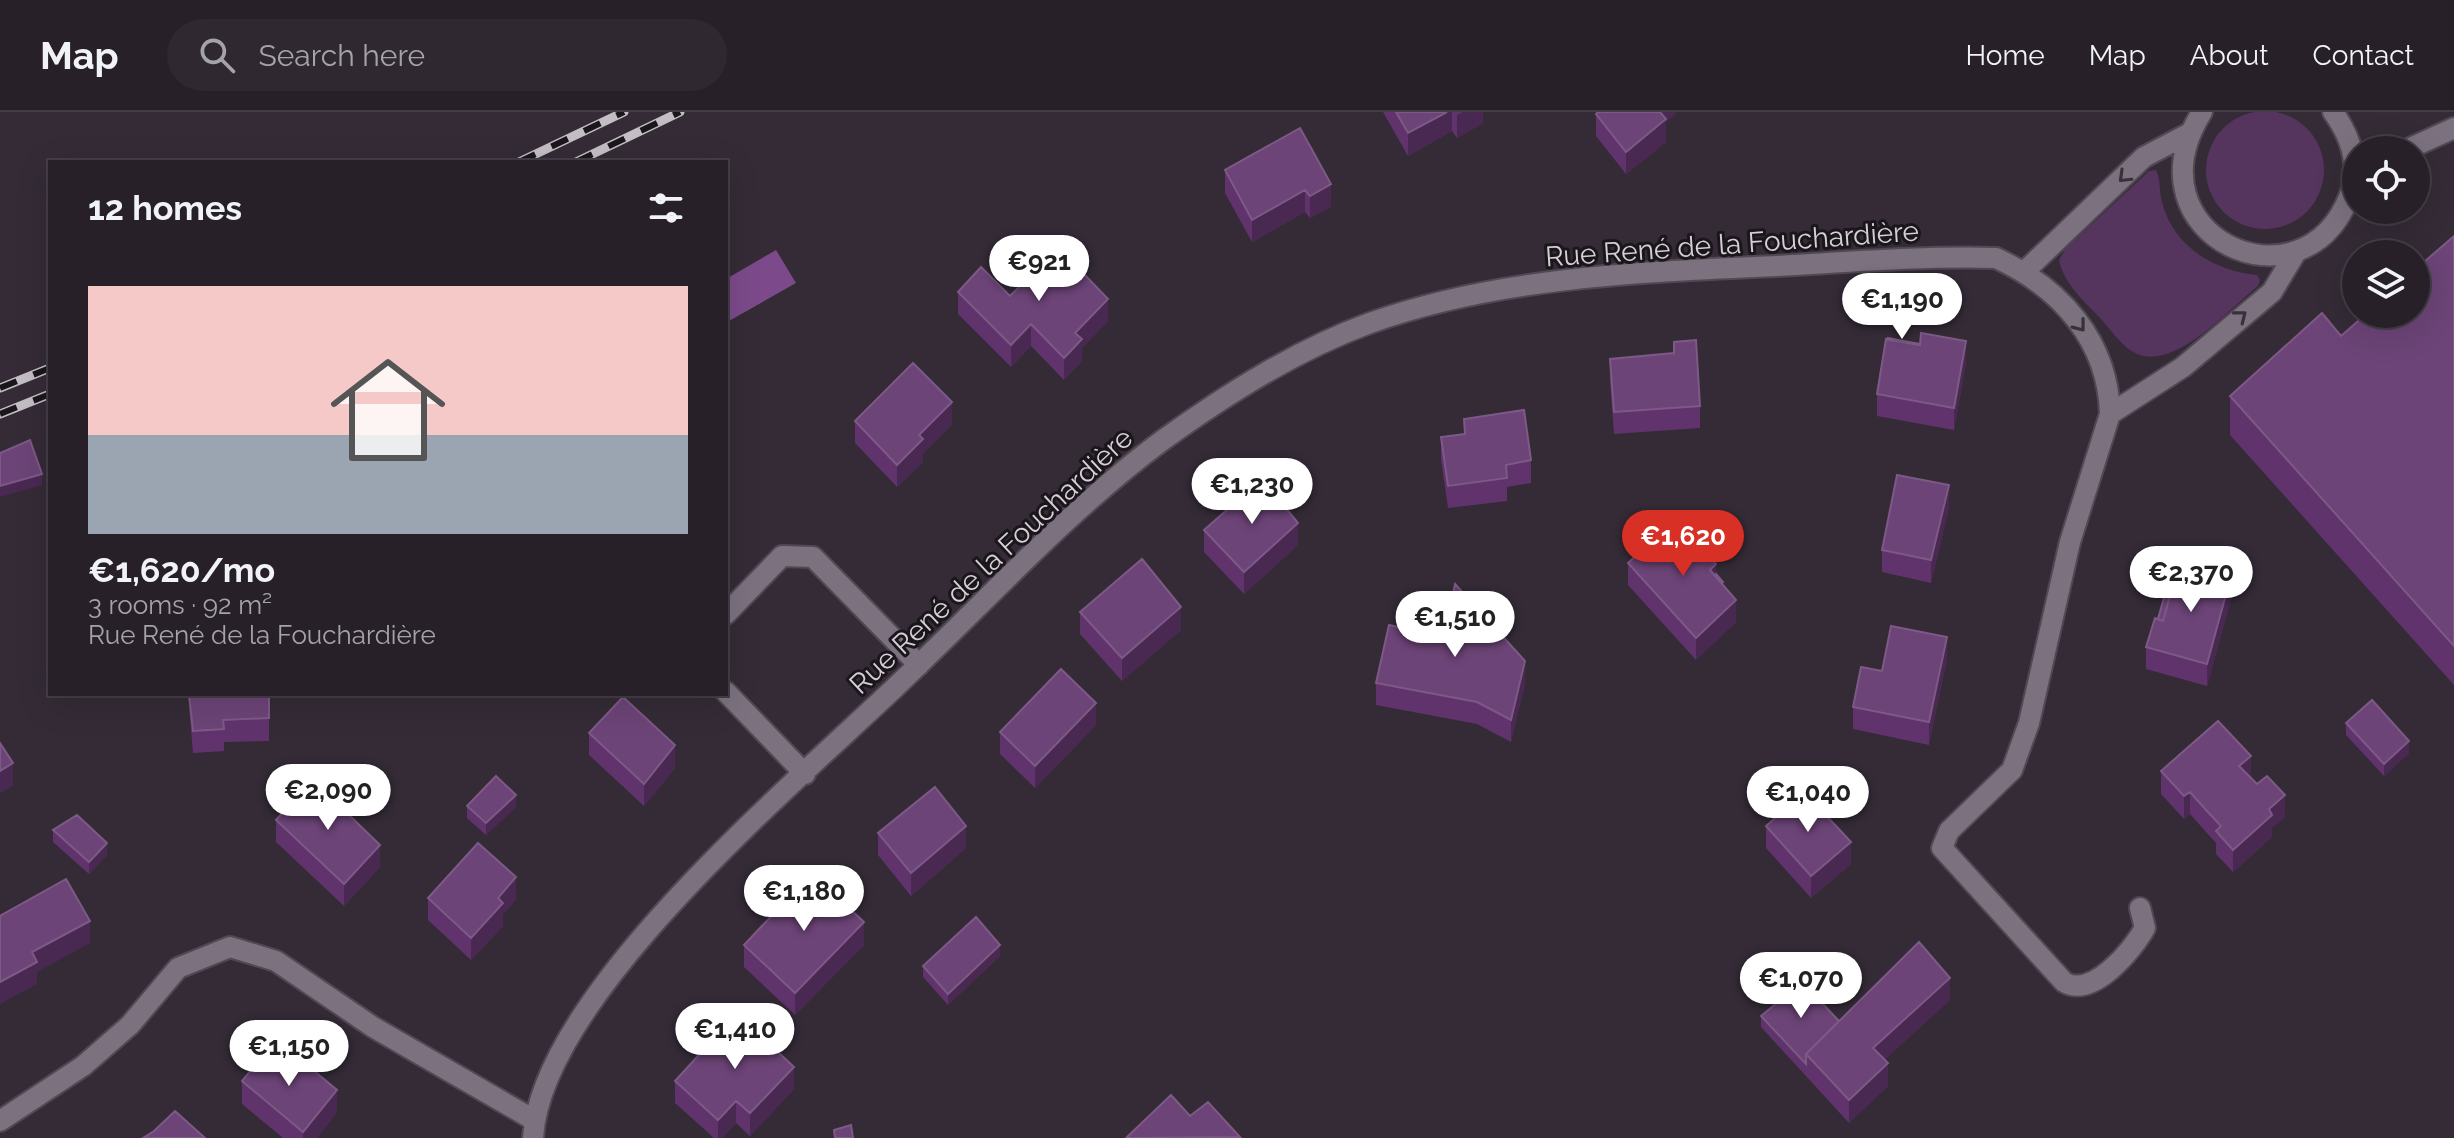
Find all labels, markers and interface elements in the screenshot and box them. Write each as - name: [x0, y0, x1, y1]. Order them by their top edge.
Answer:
- search box: [167, 19, 727, 91]
- text: Map: [40, 33, 119, 78]
- icon: search: [195, 33, 239, 77]
- text: Search here: [259, 38, 425, 73]
- text: Home: [1965, 39, 2045, 72]
- text: Map: [2089, 39, 2146, 72]
- text: About: [2190, 39, 2269, 72]
- text: Contact: [2313, 39, 2414, 72]
- map controls: [2342, 136, 2430, 328]
- button: locate: [2342, 136, 2430, 224]
- one-way arrow: [2119, 168, 2133, 182]
- icon: filters: [644, 186, 688, 230]
- text: 12 homes: [88, 188, 242, 228]
- street label: Rue René de la Fouchardière: [1544, 214, 1920, 274]
- pin: €921: [992, 235, 1086, 303]
- button: layers: [2342, 240, 2430, 328]
- text: €921: [1007, 246, 1071, 276]
- pin: €1,190: [1837, 273, 1967, 341]
- text: €1,190: [1860, 284, 1944, 314]
- one-way arrow: [2232, 311, 2246, 326]
- one-way arrow: [2070, 317, 2084, 332]
- icon: home: [316, 338, 460, 482]
- street label: Rue René de la Fouchardière: [843, 421, 1139, 701]
- pin: €1,230: [1187, 458, 1317, 526]
- text: €1,230: [1210, 469, 1294, 499]
- pin: €1,620: [1618, 510, 1748, 578]
- text: €1,620: [1640, 521, 1726, 551]
- pin: €2,370: [2126, 546, 2256, 614]
- text: €1,620/mo: [88, 550, 275, 590]
- text: €2,370: [2148, 557, 2234, 587]
- text: 3 rooms · 92 m²: [88, 590, 272, 620]
- pin: €1,510: [1390, 591, 1520, 659]
- text: €1,510: [1414, 602, 1496, 632]
- text: Rue René de la Fouchardière: [88, 620, 436, 650]
- pin: €2,090: [263, 764, 393, 832]
- pin: €1,040: [1743, 766, 1873, 834]
- text: €2,090: [284, 775, 372, 805]
- text: €1,040: [1765, 777, 1851, 807]
- pin: €1,180: [739, 865, 869, 933]
- text: €1,180: [762, 876, 846, 906]
- pin: €1,070: [1736, 952, 1866, 1020]
- text: €1,070: [1758, 963, 1844, 993]
- pin: €1,410: [670, 1003, 800, 1071]
- text: €1,410: [693, 1014, 777, 1044]
- pin: €1,150: [224, 1020, 354, 1088]
- text: €1,150: [248, 1031, 330, 1061]

